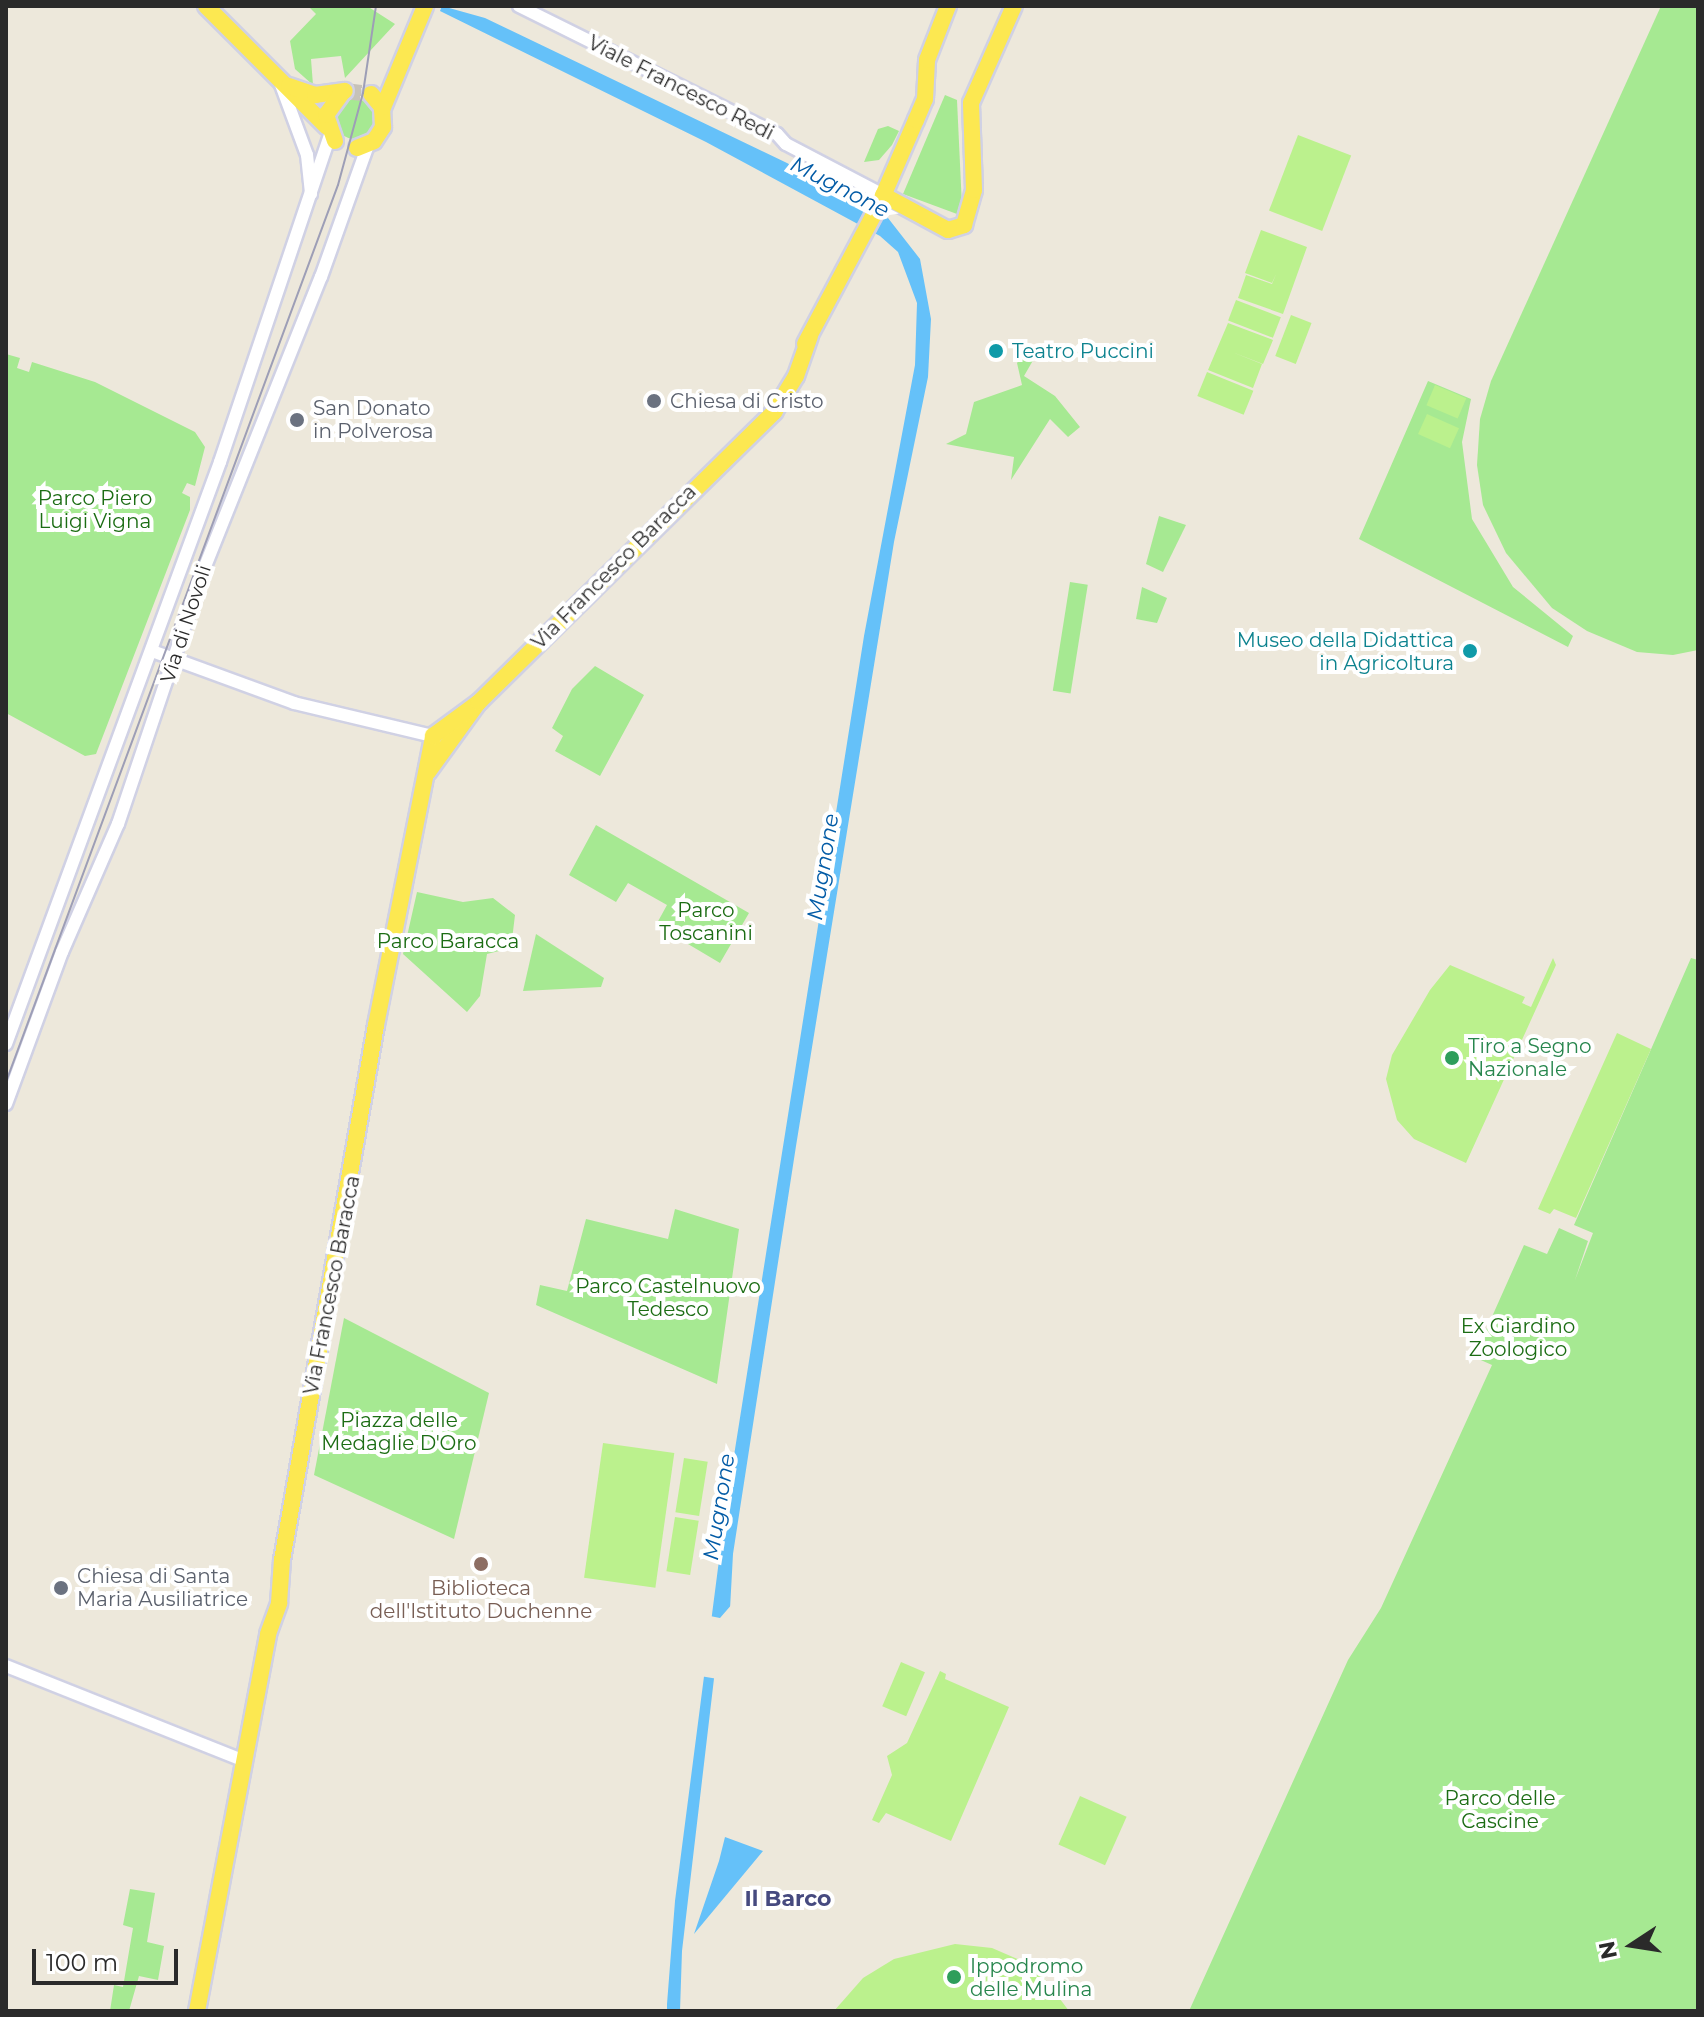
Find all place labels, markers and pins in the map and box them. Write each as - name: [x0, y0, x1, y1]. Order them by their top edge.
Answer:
- place label: Teatro Puccini: [1012, 339, 1154, 363]
- marker: Teatro Puccini: [987, 342, 1005, 360]
- place label: Chiesa di Cristo: [670, 389, 824, 413]
- marker: Chiesa di Cristo: [645, 392, 663, 410]
- place label: San Donato in Polverosa: [313, 396, 434, 443]
- marker: San Donato in Polverosa: [288, 411, 306, 429]
- place label: Museo della Didattica in Agricoltura: [1237, 628, 1454, 675]
- marker: Museo della Didattica in Agricoltura: [1461, 642, 1479, 660]
- place label: Tiro a Segno Nazionale: [1468, 1034, 1592, 1081]
- marker: Tiro a Segno Nazionale: [1443, 1049, 1461, 1067]
- marker: Biblioteca dell'Istituto Duchenne: [472, 1555, 490, 1573]
- place label: Chiesa di Santa Maria Ausiliatrice: [77, 1564, 248, 1611]
- place label: Biblioteca dell'Istituto Duchenne: [370, 1576, 592, 1623]
- marker: Chiesa di Santa Maria Ausiliatrice: [52, 1579, 70, 1597]
- place label: Ippodromo delle Mulina: [970, 1954, 1092, 2001]
- marker: Ippodromo delle Mulina: [945, 1968, 963, 1986]

